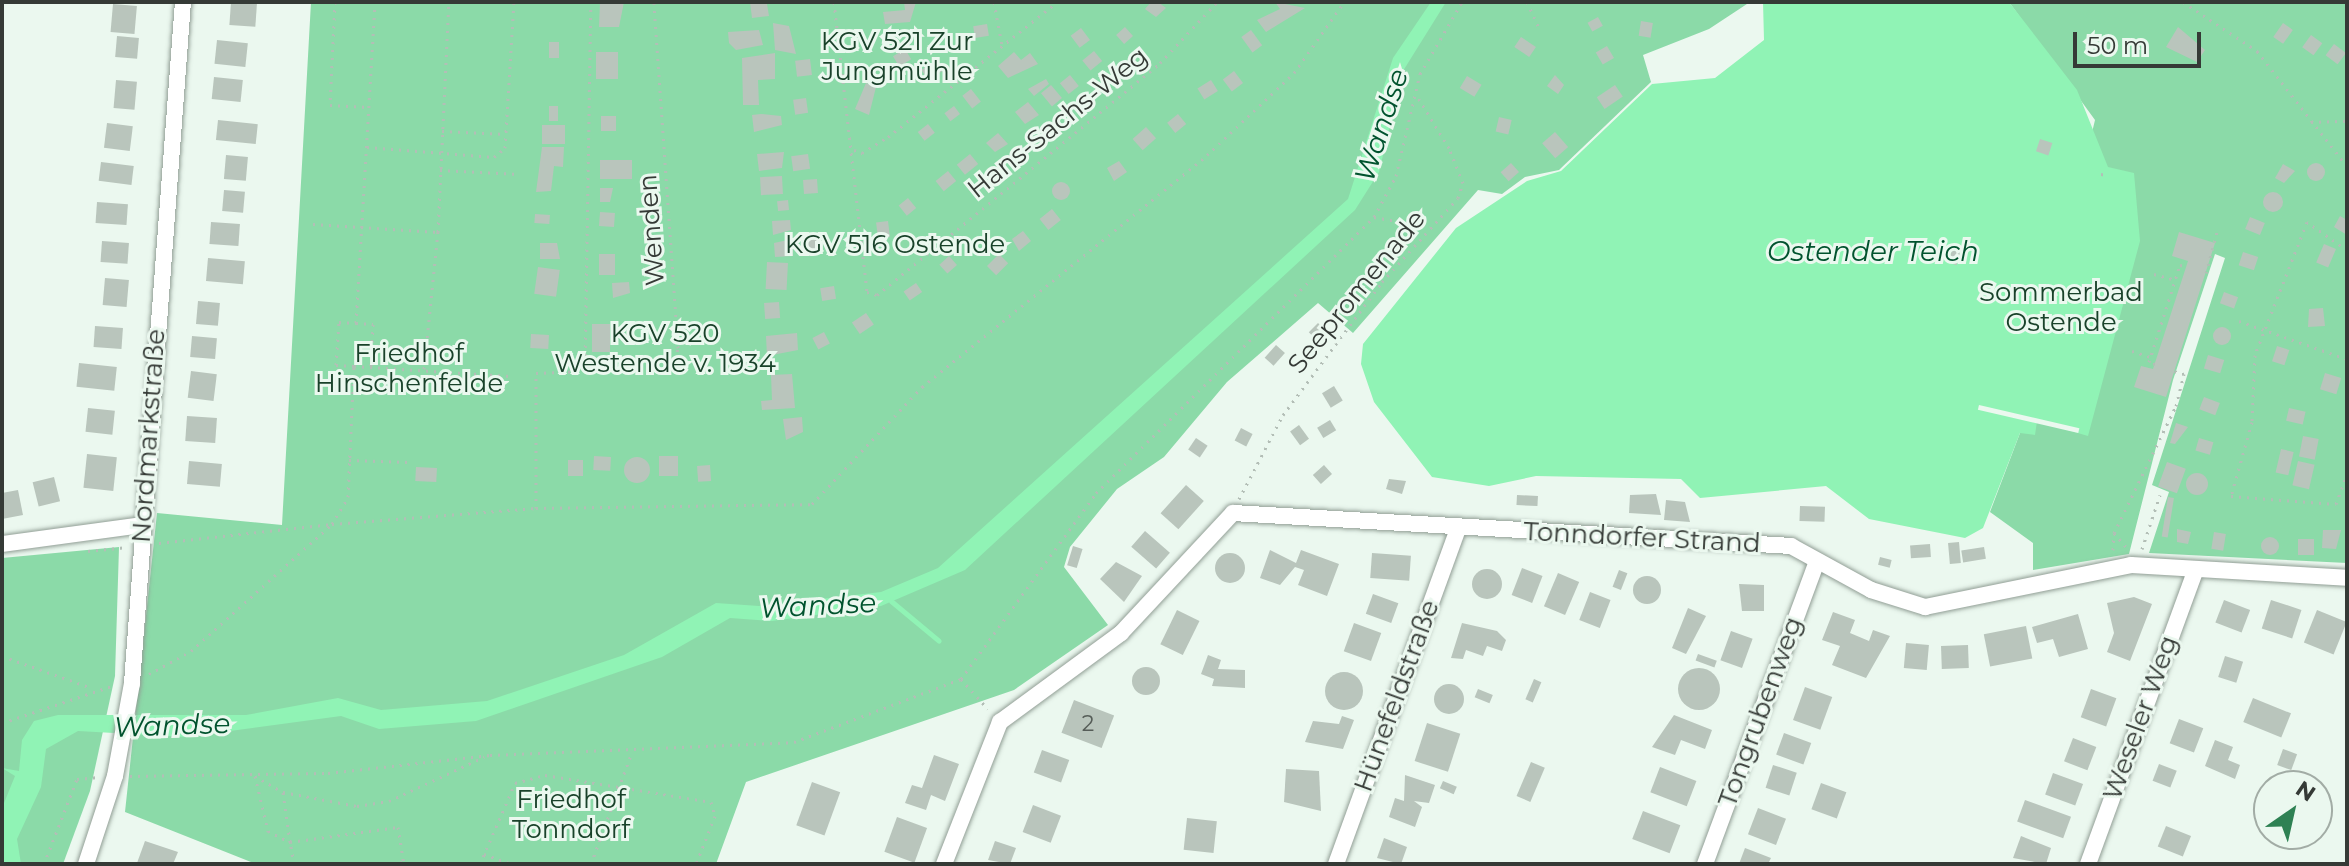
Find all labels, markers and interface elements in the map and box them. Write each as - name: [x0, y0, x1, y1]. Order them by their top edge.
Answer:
- scale bar: [2077, 16, 2205, 66]
- park label: KGV 521 Zur Jungmühle: [821, 26, 973, 88]
- text: 50 m: [2087, 31, 2148, 60]
- street label: Hans-Sachs-Weg: [962, 41, 1154, 205]
- water label: Wandse: [1347, 64, 1415, 186]
- street label: Wenden: [633, 173, 671, 287]
- street label: Seepromenade: [1282, 204, 1432, 380]
- park label: KGV 516 Ostende: [785, 229, 1005, 261]
- water label: Ostender Teich: [1767, 234, 1979, 268]
- park label: Sommerbad Ostende: [1979, 277, 2143, 338]
- park label: KGV 520 Westende v. 1934: [554, 318, 776, 380]
- street label: Nordmarkstraße: [126, 328, 172, 544]
- park label: Friedhof Hinschenfelde: [315, 338, 503, 400]
- street label: Tonndorfer Strand: [1523, 516, 1761, 560]
- water label: Wandse: [759, 585, 877, 625]
- street label: Hünefeldstraße: [1348, 596, 1446, 796]
- street label: Tongrubenweg: [1712, 613, 1810, 811]
- street label: Weseler Weg: [2097, 632, 2185, 804]
- water label: Wandse: [113, 706, 231, 744]
- house number: 2: [1082, 711, 1094, 737]
- north arrow: [2253, 770, 2333, 850]
- text: N: [2291, 775, 2321, 808]
- park label: Friedhof Tonndorf: [512, 784, 630, 846]

